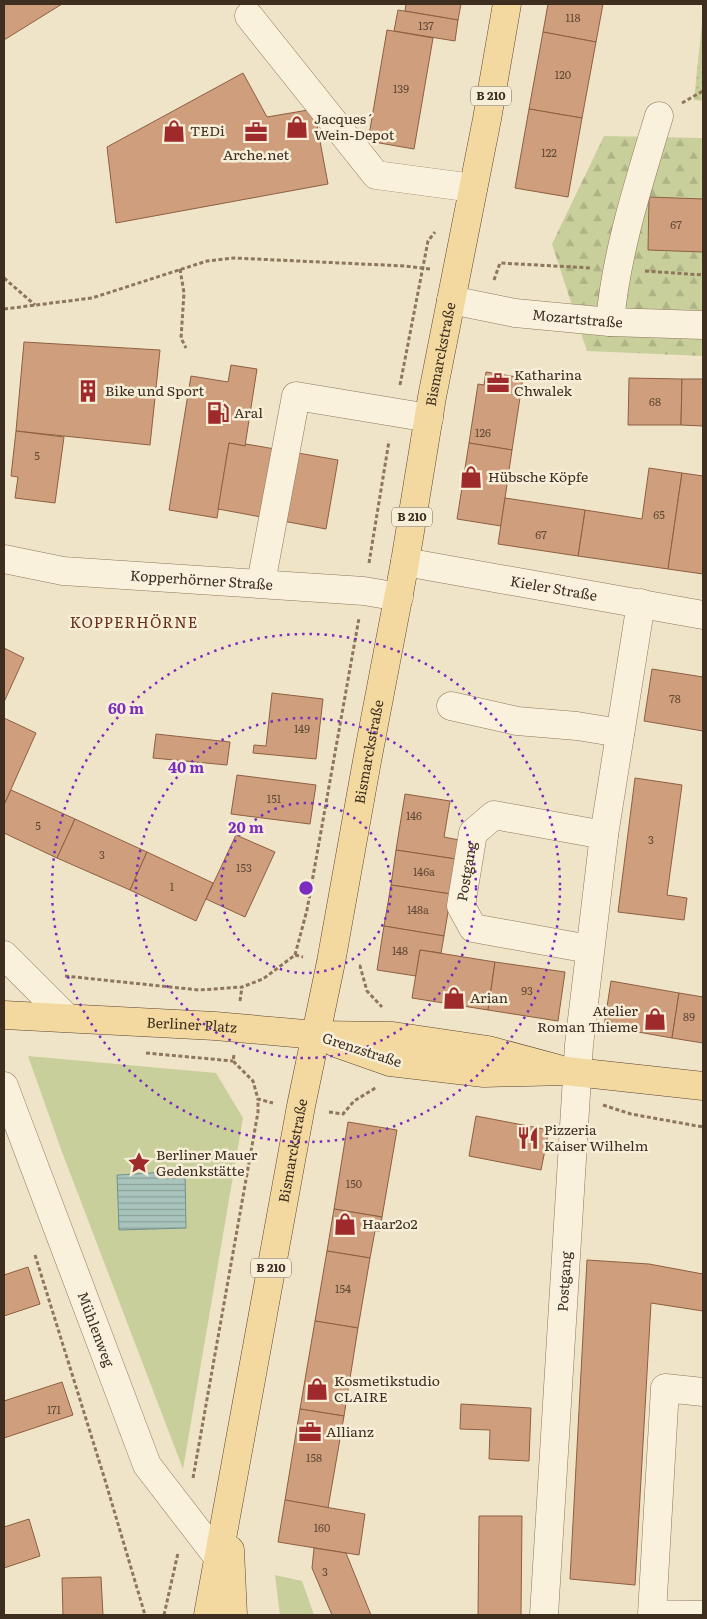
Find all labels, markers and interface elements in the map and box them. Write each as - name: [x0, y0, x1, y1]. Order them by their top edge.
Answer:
- house number: 118: [565, 9, 581, 25]
- house number: 137: [418, 17, 434, 33]
- house number: 120: [555, 66, 571, 82]
- house number: 139: [393, 80, 409, 96]
- road number: B 210: [471, 86, 511, 105]
- place label: Jacques´ Wein-Depot: [314, 108, 395, 144]
- shop icon: Jacques´ Wein-Depot: [284, 114, 310, 140]
- shop icon: TEDi: [161, 118, 187, 144]
- office icon: Arche.net: [243, 119, 269, 145]
- place label: TEDi: [190, 120, 225, 140]
- place label: Arche.net: [223, 144, 289, 164]
- house number: 122: [541, 144, 557, 160]
- house number: 67: [670, 216, 682, 232]
- street label: Bismarckstraße: [420, 300, 460, 408]
- street label: Mozartstraße: [531, 304, 623, 331]
- place label: Katharina Chwalek: [514, 364, 582, 400]
- office icon: Katharina Chwalek: [485, 370, 511, 396]
- building icon: Bike und Sport: [75, 378, 101, 404]
- place label: Bike und Sport: [105, 380, 204, 400]
- house number: 68: [649, 393, 661, 409]
- fuel station icon: Aral: [205, 400, 231, 426]
- place label: Aral: [234, 402, 263, 422]
- house number: 126: [475, 424, 491, 440]
- house number: 5: [34, 447, 40, 463]
- shop icon: Hübsche Köpfe: [458, 464, 484, 490]
- place label: Hübsche Köpfe: [488, 466, 588, 486]
- house number: 65: [653, 506, 665, 522]
- road number: B 210: [392, 508, 432, 526]
- house number: 67: [535, 526, 547, 542]
- street label: Kopperhörner Straße: [129, 564, 274, 594]
- street label: Kieler Straße: [509, 570, 599, 605]
- district label: KOPPERHÖRNE: [70, 610, 198, 633]
- house number: 78: [669, 690, 681, 706]
- text: 60 m: [108, 696, 144, 719]
- street label: Bismarckstraße: [348, 698, 387, 805]
- house number: 149: [294, 720, 310, 736]
- text: 40 m: [168, 755, 204, 778]
- house number: 151: [267, 790, 282, 806]
- house number: 146: [406, 807, 422, 823]
- text: 20 m: [228, 815, 264, 838]
- house number: 5: [35, 817, 41, 833]
- house number: 3: [648, 831, 654, 847]
- street label: Postgang: [451, 840, 481, 903]
- house number: 3: [99, 846, 105, 862]
- house number: 153: [236, 859, 252, 875]
- house number: 146a: [413, 863, 435, 879]
- house number: 1: [170, 878, 175, 894]
- centre of rings: [297, 879, 315, 897]
- house number: 148a: [407, 901, 429, 917]
- house number: 148: [392, 942, 408, 958]
- house number: 93: [521, 982, 533, 998]
- shop icon: Arian: [441, 985, 467, 1011]
- place label: Arian: [470, 987, 508, 1007]
- place label: Atelier Roman Thieme: [537, 1000, 638, 1036]
- shop icon: Atelier Roman Thieme: [642, 1006, 668, 1032]
- house number: 89: [683, 1008, 695, 1024]
- street label: Berliner Platz: [146, 1011, 238, 1037]
- street label: Grenzstraße: [320, 1027, 405, 1071]
- street label: Bismarckstraße: [273, 1097, 311, 1204]
- place label: Pizzeria Kaiser Wilhelm: [544, 1119, 649, 1155]
- restaurant icon: Pizzeria Kaiser Wilhelm: [515, 1125, 541, 1151]
- place label: Berliner Mauer Gedenkstätte: [156, 1144, 258, 1180]
- place icon: Berliner Mauer Gedenkstätte: [126, 1150, 152, 1176]
- house number: 150: [346, 1175, 362, 1191]
- shop icon: Haar2o2: [332, 1211, 358, 1237]
- place label: Haar2o2: [362, 1213, 418, 1233]
- street label: Postgang: [552, 1251, 575, 1312]
- road number: B 210: [251, 1258, 291, 1278]
- house number: 154: [335, 1280, 351, 1296]
- street label: Mühlenweg: [73, 1288, 120, 1370]
- place label: Kosmetikstudio CLAIRE: [334, 1370, 440, 1406]
- shop icon: Kosmetikstudio CLAIRE: [304, 1376, 330, 1402]
- house number: 171: [47, 1401, 62, 1417]
- office icon: Allianz: [297, 1419, 323, 1445]
- place label: Allianz: [326, 1421, 374, 1441]
- house number: 158: [306, 1449, 322, 1465]
- house number: 160: [314, 1519, 330, 1535]
- house number: 3: [322, 1563, 328, 1579]

